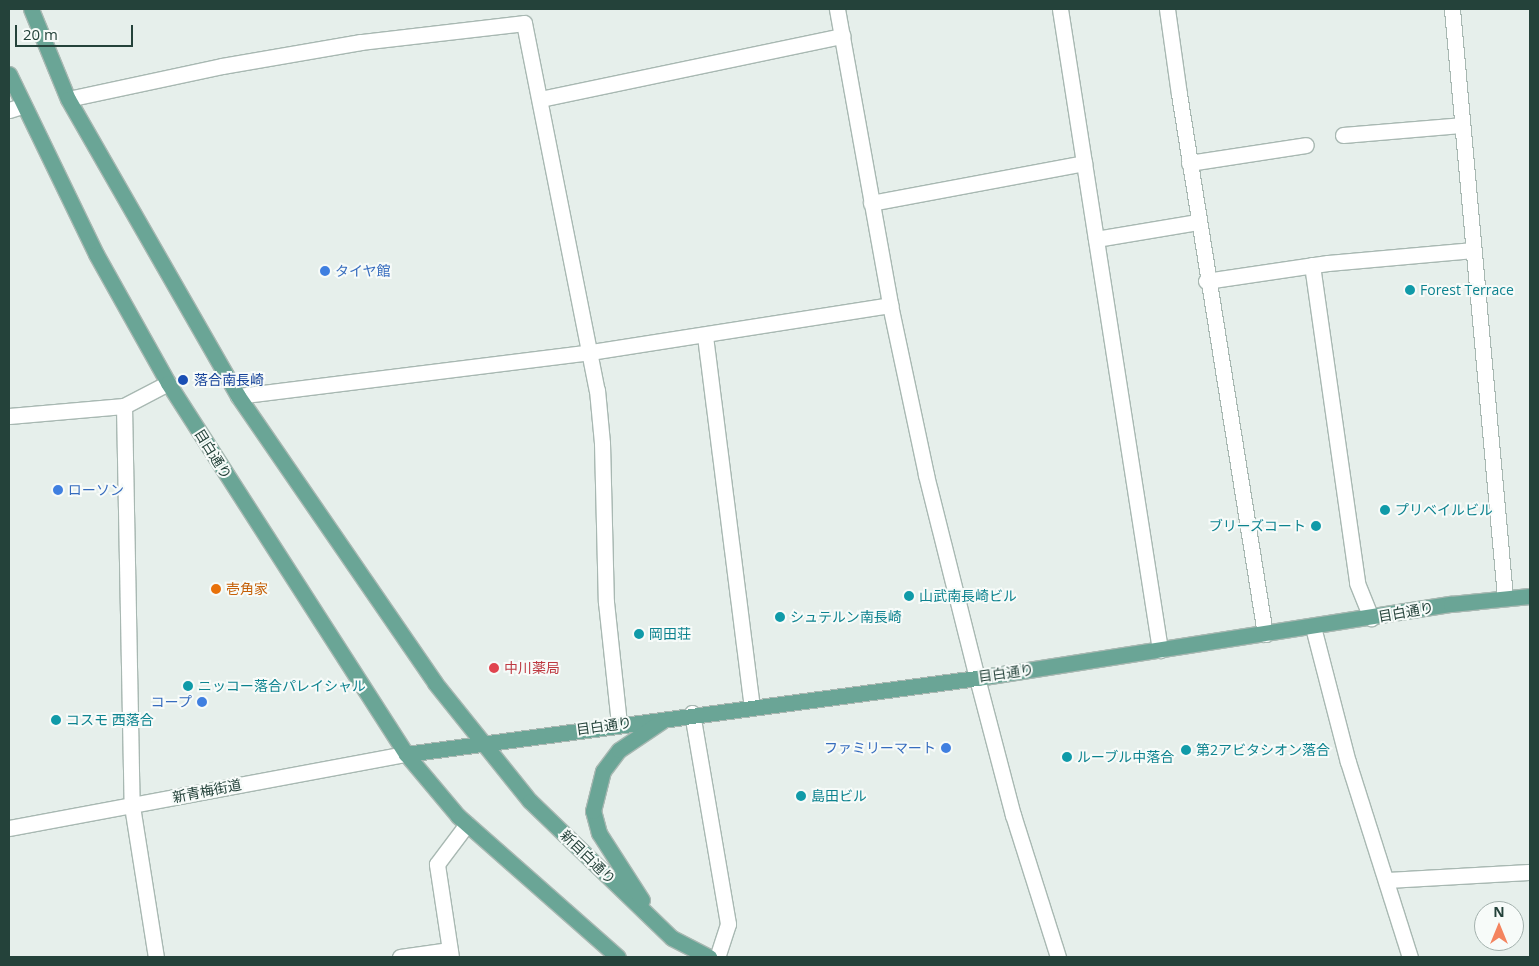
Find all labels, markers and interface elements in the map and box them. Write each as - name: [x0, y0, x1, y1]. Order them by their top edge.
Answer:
- scale bar: [18, 15, 135, 47]
- text: 20 m: [23, 24, 58, 44]
- place label: タイヤ館: [335, 263, 391, 279]
- marker: タイヤ館: [319, 265, 331, 277]
- place label: Forest Terrace: [1420, 282, 1514, 298]
- marker: Forest Terrace: [1404, 284, 1416, 296]
- place label: 落合南長崎: [194, 372, 264, 388]
- marker: 落合南長崎: [176, 373, 190, 387]
- street label: 目白通り: [191, 426, 235, 482]
- place label: ローソン: [68, 482, 124, 498]
- marker: ローソン: [52, 484, 64, 496]
- place label: プリベイルビル: [1395, 502, 1493, 518]
- marker: プリベイルビル: [1379, 504, 1391, 516]
- place label: ブリーズコート: [1208, 518, 1306, 534]
- marker: ブリーズコート: [1310, 520, 1322, 532]
- place label: 壱角家: [226, 581, 268, 597]
- marker: 壱角家: [210, 583, 222, 595]
- place label: 山武南長崎ビル: [919, 588, 1017, 604]
- marker: 山武南長崎ビル: [903, 590, 915, 602]
- street label: 目白通り: [1377, 599, 1435, 625]
- place label: シュテルン南長崎: [790, 609, 902, 625]
- marker: シュテルン南長崎: [774, 611, 786, 623]
- place label: 岡田荘: [649, 626, 691, 642]
- marker: 岡田荘: [633, 628, 645, 640]
- place label: 中川薬局: [504, 660, 560, 676]
- street label: 目白通り: [977, 661, 1035, 685]
- marker: 中川薬局: [488, 662, 500, 674]
- place label: ニッコー落合パレイシャル: [198, 678, 366, 694]
- marker: ニッコー落合パレイシャル: [182, 680, 194, 692]
- place label: コープ: [150, 694, 192, 710]
- marker: コープ: [196, 696, 208, 708]
- place label: コスモ 西落合: [66, 712, 154, 728]
- marker: コスモ 西落合: [50, 714, 62, 726]
- street label: 目白通り: [575, 714, 633, 738]
- place label: ファミリーマート: [824, 740, 936, 756]
- marker: ファミリーマート: [940, 742, 952, 754]
- place label: 第2アビタシオン落合: [1196, 742, 1330, 758]
- marker: 第2アビタシオン落合: [1180, 744, 1192, 756]
- place label: ルーブル中落合: [1077, 749, 1175, 765]
- marker: ルーブル中落合: [1061, 751, 1073, 763]
- street label: 新青梅街道: [171, 776, 243, 806]
- place label: 島田ビル: [811, 788, 867, 804]
- marker: 島田ビル: [795, 790, 807, 802]
- street label: 新目白通り: [557, 827, 619, 887]
- north arrow: [1474, 901, 1524, 951]
- text: N: [1493, 902, 1505, 921]

